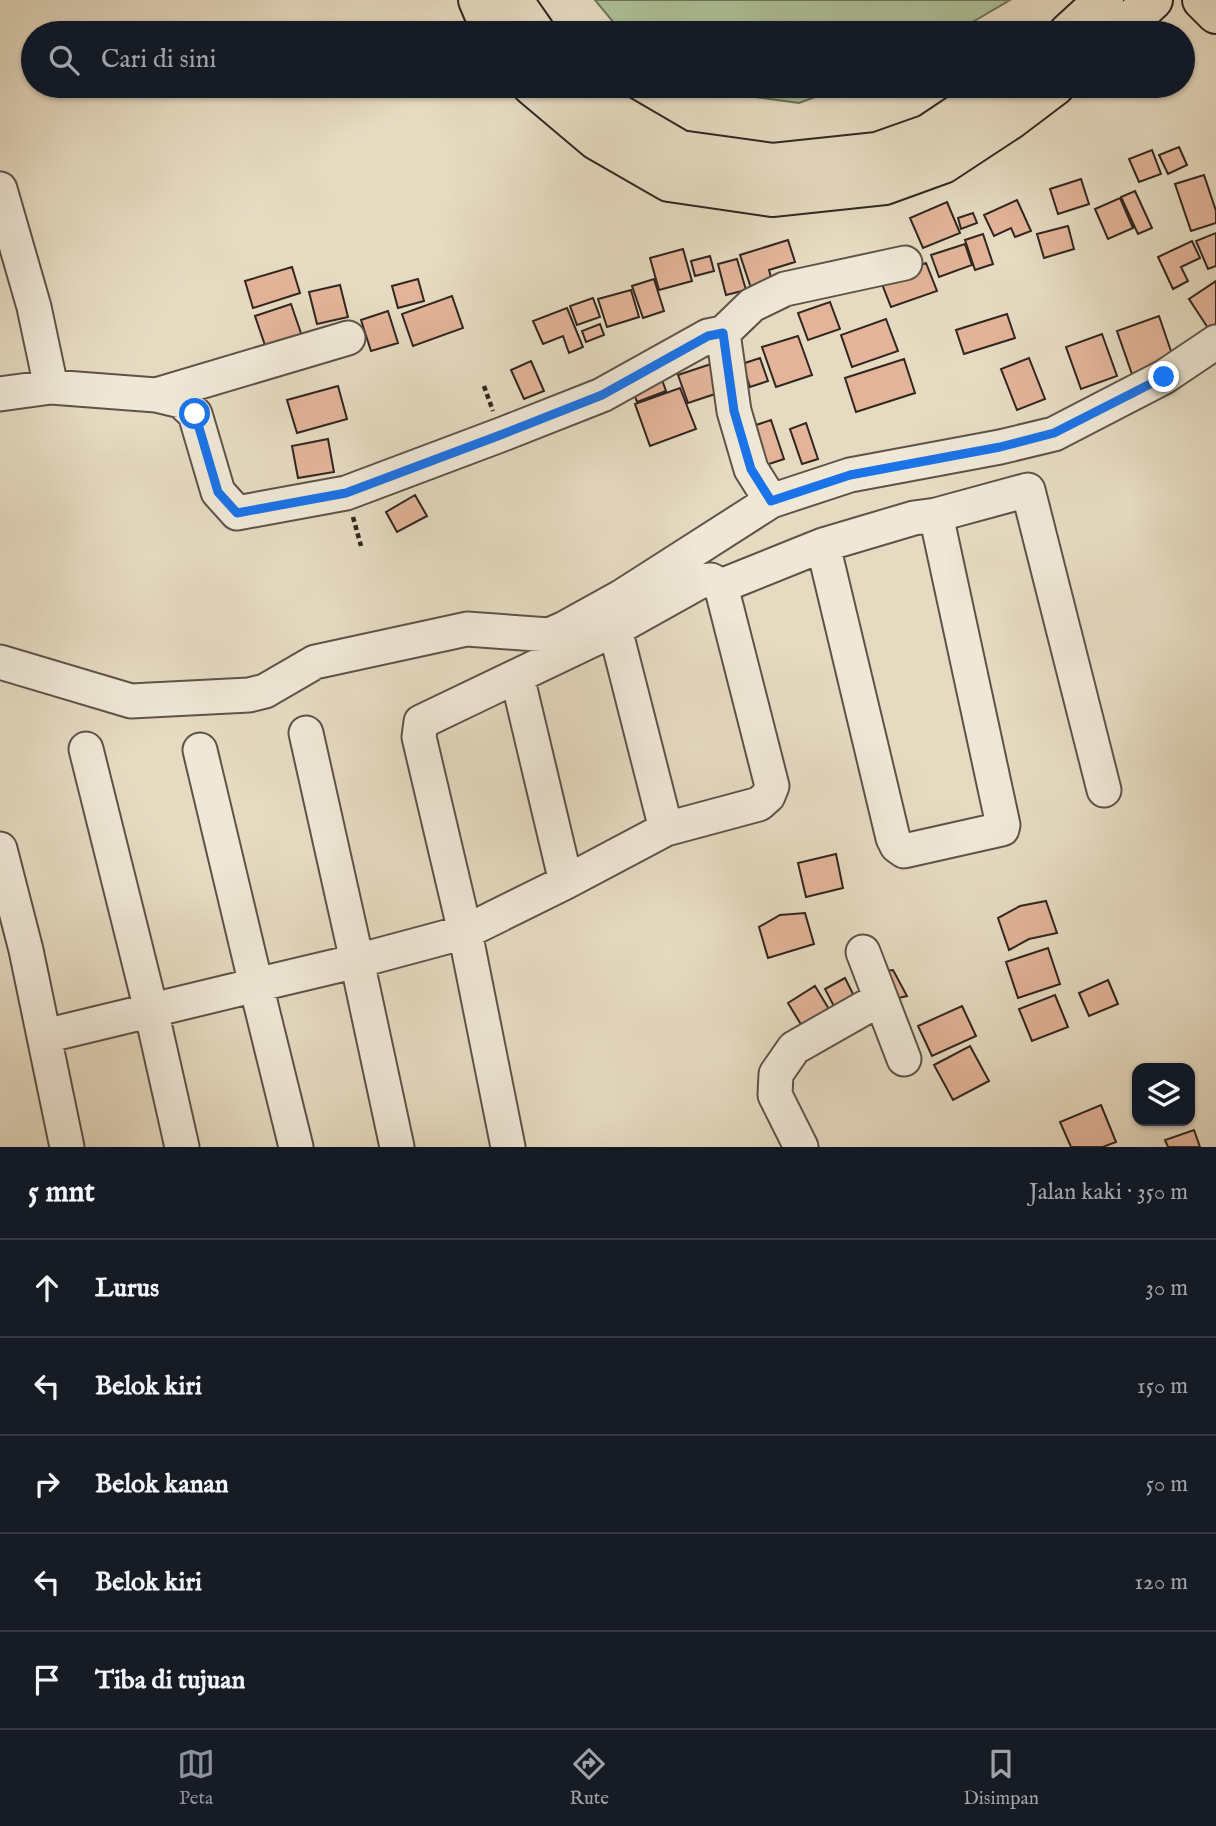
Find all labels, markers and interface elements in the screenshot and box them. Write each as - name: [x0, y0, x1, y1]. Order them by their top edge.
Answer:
- search box: [21, 21, 1195, 98]
- icon: search: [45, 41, 83, 79]
- text: Cari di sini: [101, 43, 216, 76]
- route end: [1148, 361, 1179, 392]
- route start: [179, 398, 210, 429]
- map controls: [1132, 1063, 1195, 1126]
- button: layers: [1132, 1063, 1195, 1126]
- text: 5 mnt: [28, 1174, 95, 1212]
- text: Jalan kaki · 350 m: [1029, 1178, 1188, 1207]
- icon: ahead: [28, 1269, 66, 1307]
- text: Lurus: [95, 1272, 159, 1305]
- text: 30 m: [1145, 1274, 1188, 1303]
- icon: left: [28, 1367, 66, 1405]
- text: Belok kiri: [95, 1370, 202, 1403]
- text: 150 m: [1137, 1372, 1188, 1401]
- icon: right: [28, 1465, 66, 1503]
- text: Belok kanan: [95, 1468, 229, 1501]
- text: 50 m: [1146, 1470, 1188, 1499]
- icon: left: [28, 1563, 66, 1601]
- text: Belok kiri: [95, 1566, 202, 1599]
- text: 120 m: [1135, 1568, 1188, 1597]
- icon: arrive: [28, 1661, 66, 1699]
- text: Tiba di tujuan: [95, 1664, 245, 1697]
- tab: Peta: [177, 1745, 215, 1811]
- tab: Rute: [570, 1745, 609, 1811]
- tab: Disimpan: [963, 1745, 1039, 1811]

